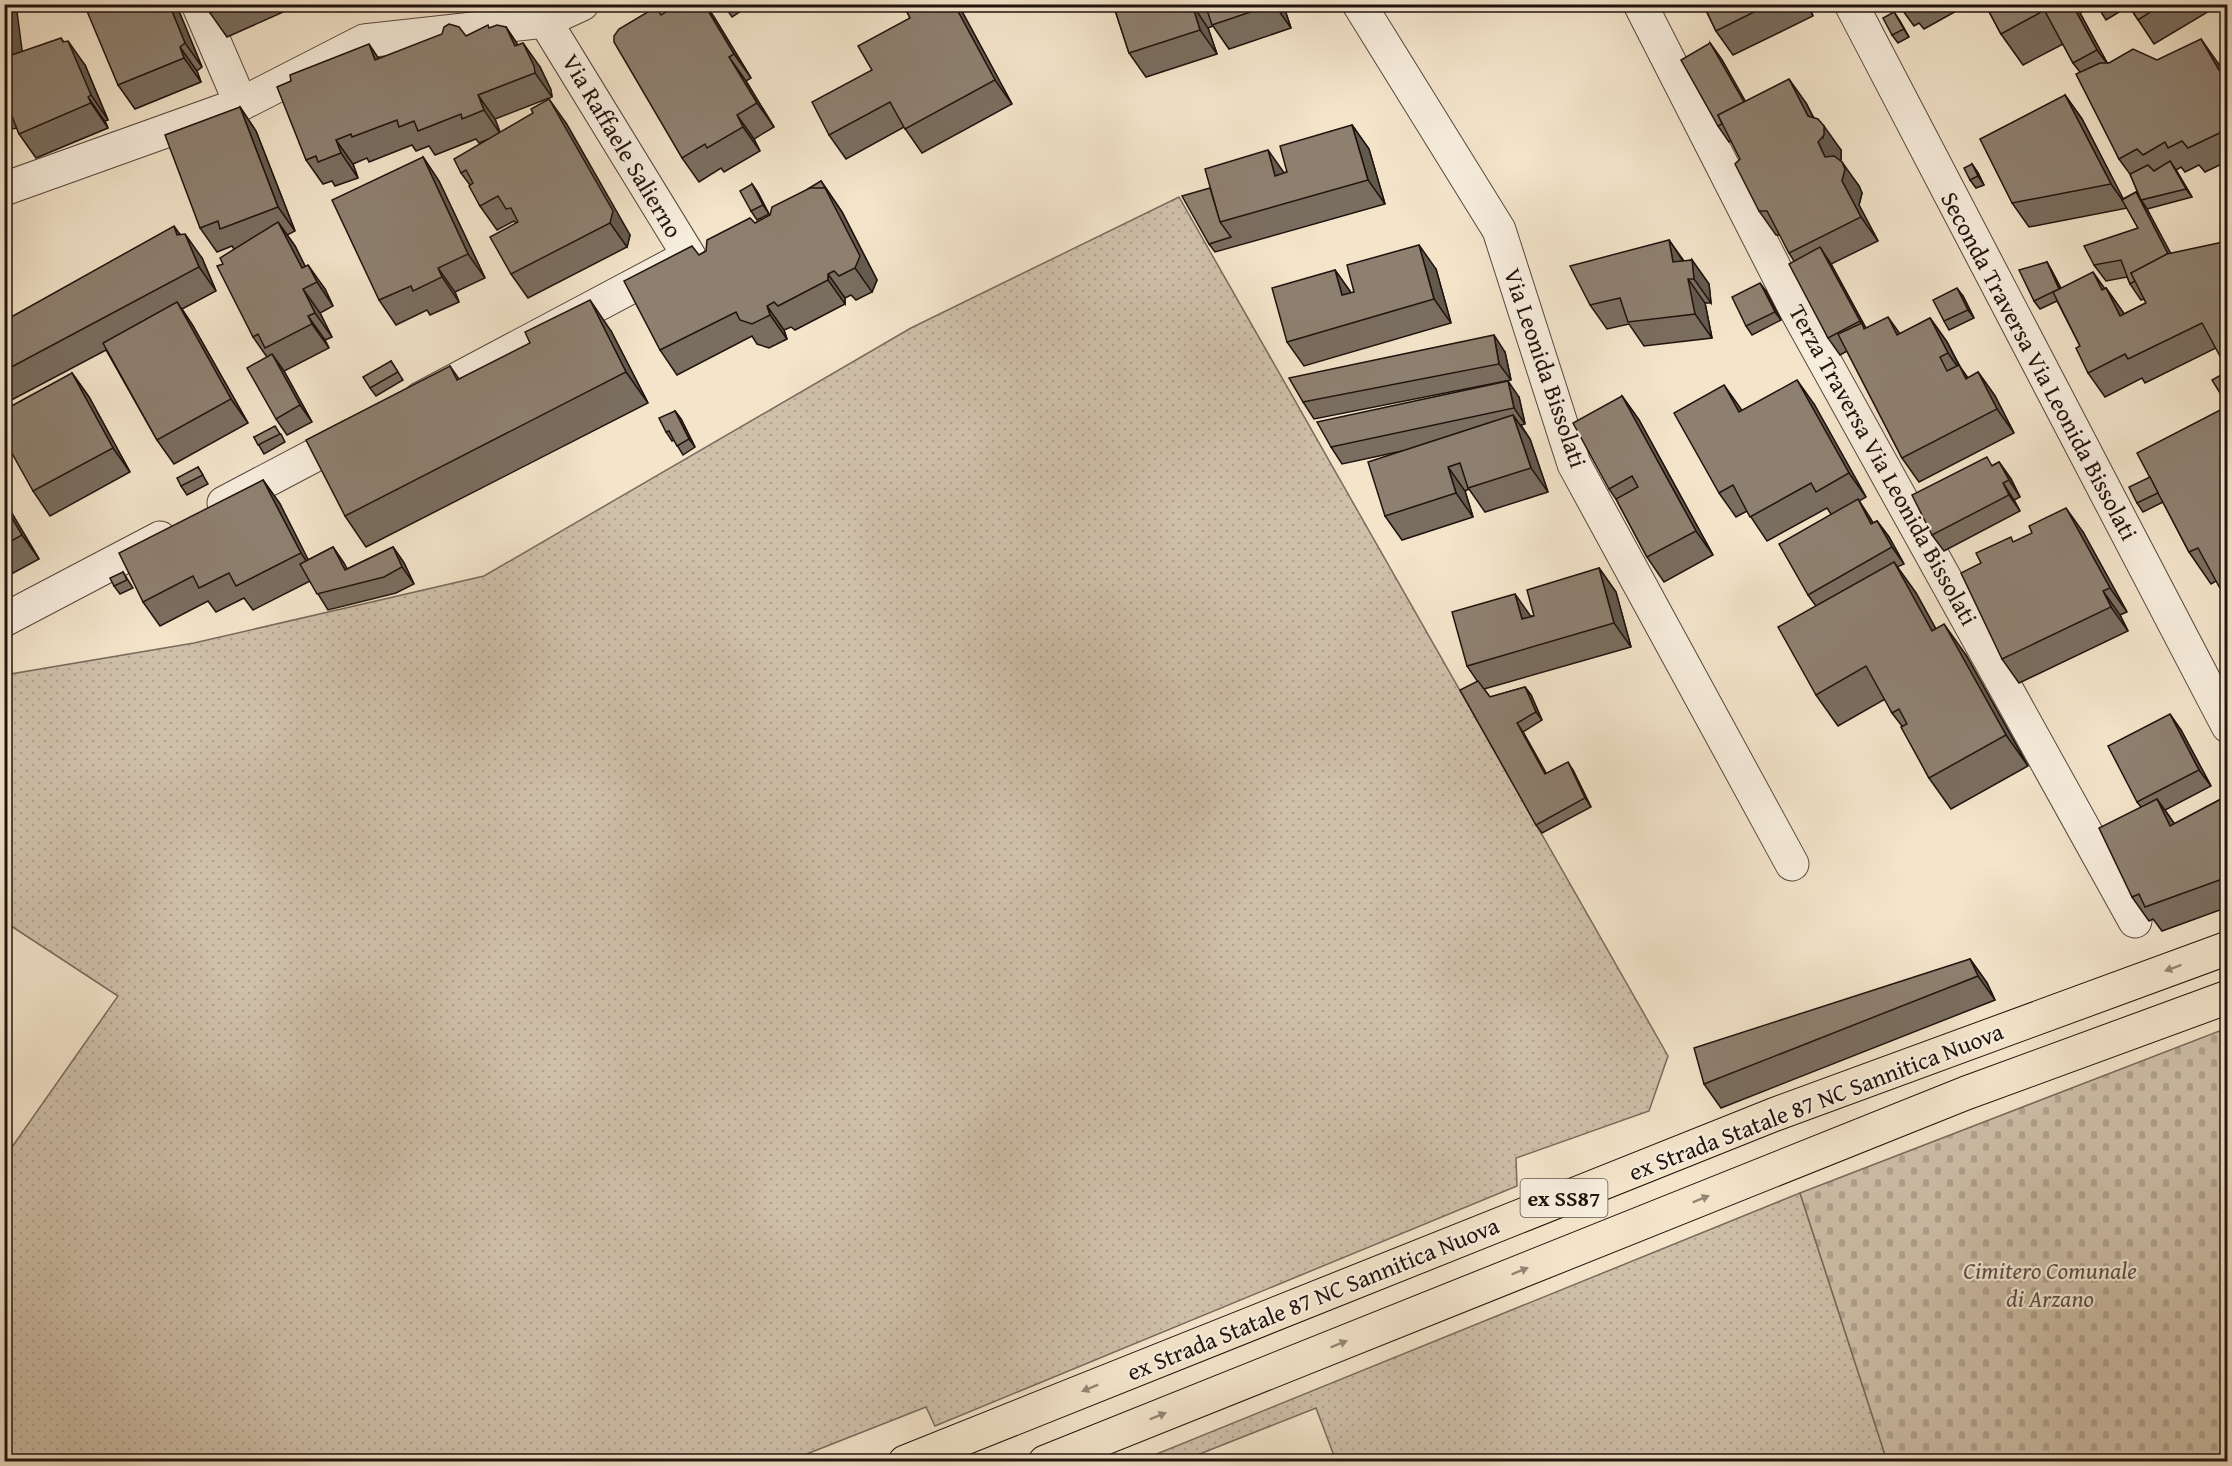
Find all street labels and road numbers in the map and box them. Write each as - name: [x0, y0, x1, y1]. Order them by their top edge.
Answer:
- street label: Via Raffaele Salierno: [554, 47, 691, 244]
- street label: Seconda Traversa Via Leonida Bissolati: [1932, 185, 2147, 547]
- street label: Via Leonida Bissolati: [1495, 263, 1596, 473]
- street label: Terza Traversa Via Leonida Bissolati: [1780, 298, 1987, 632]
- street label: ex Strada Statale 87 NC Sannitica Nuova: [1623, 1014, 2009, 1189]
- road number: ex SS87: [1520, 1179, 1608, 1217]
- street label: ex Strada Statale 87 NC Sannitica Nuova: [1121, 1207, 1505, 1389]

